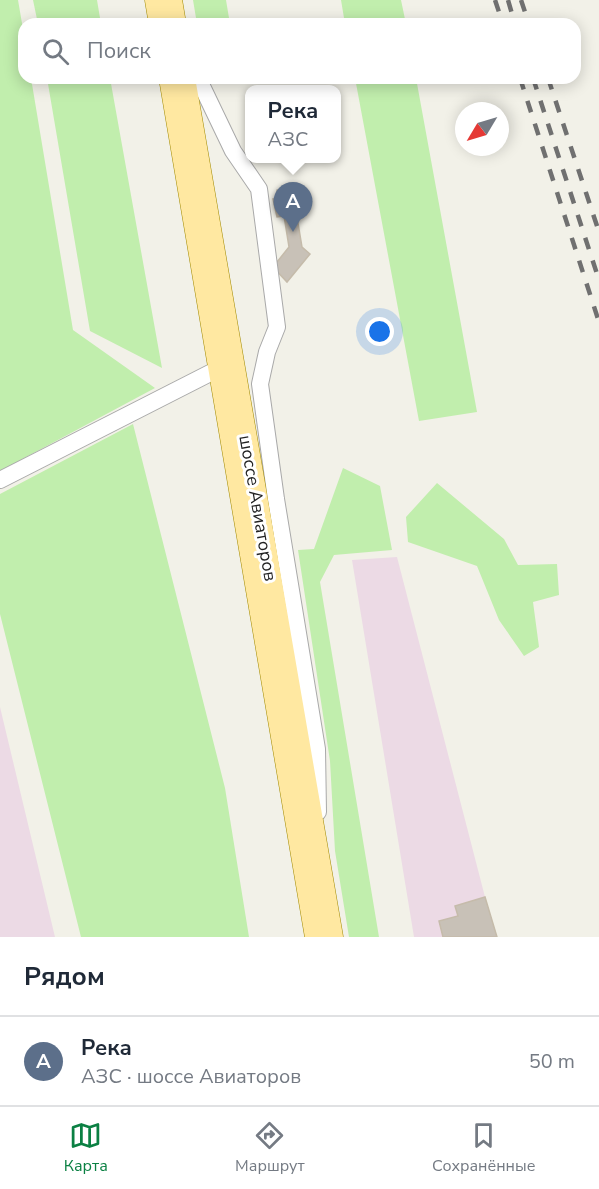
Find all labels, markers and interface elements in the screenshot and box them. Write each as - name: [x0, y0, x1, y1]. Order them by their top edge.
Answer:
- search box: [18, 18, 581, 84]
- icon: search: [39, 35, 72, 68]
- text: Поиск: [87, 36, 151, 66]
- popup: [245, 85, 341, 163]
- text: Река: [268, 96, 318, 126]
- north arrow: [455, 102, 509, 156]
- text: АЗС: [268, 126, 308, 153]
- pin: A: [274, 182, 312, 232]
- your location: [365, 317, 394, 346]
- street label: шоссе Авиаторов: [233, 433, 283, 583]
- text: Рядом: [24, 959, 105, 994]
- text: Река: [81, 1033, 132, 1063]
- text: A: [36, 1048, 51, 1075]
- text: 50 m: [529, 1048, 575, 1075]
- text: АЗС · шоссе Авиаторов: [81, 1063, 301, 1090]
- tab: Карта: [64, 1119, 108, 1177]
- tab: Маршрут: [235, 1119, 305, 1177]
- tab: Сохранённые: [432, 1119, 535, 1177]

